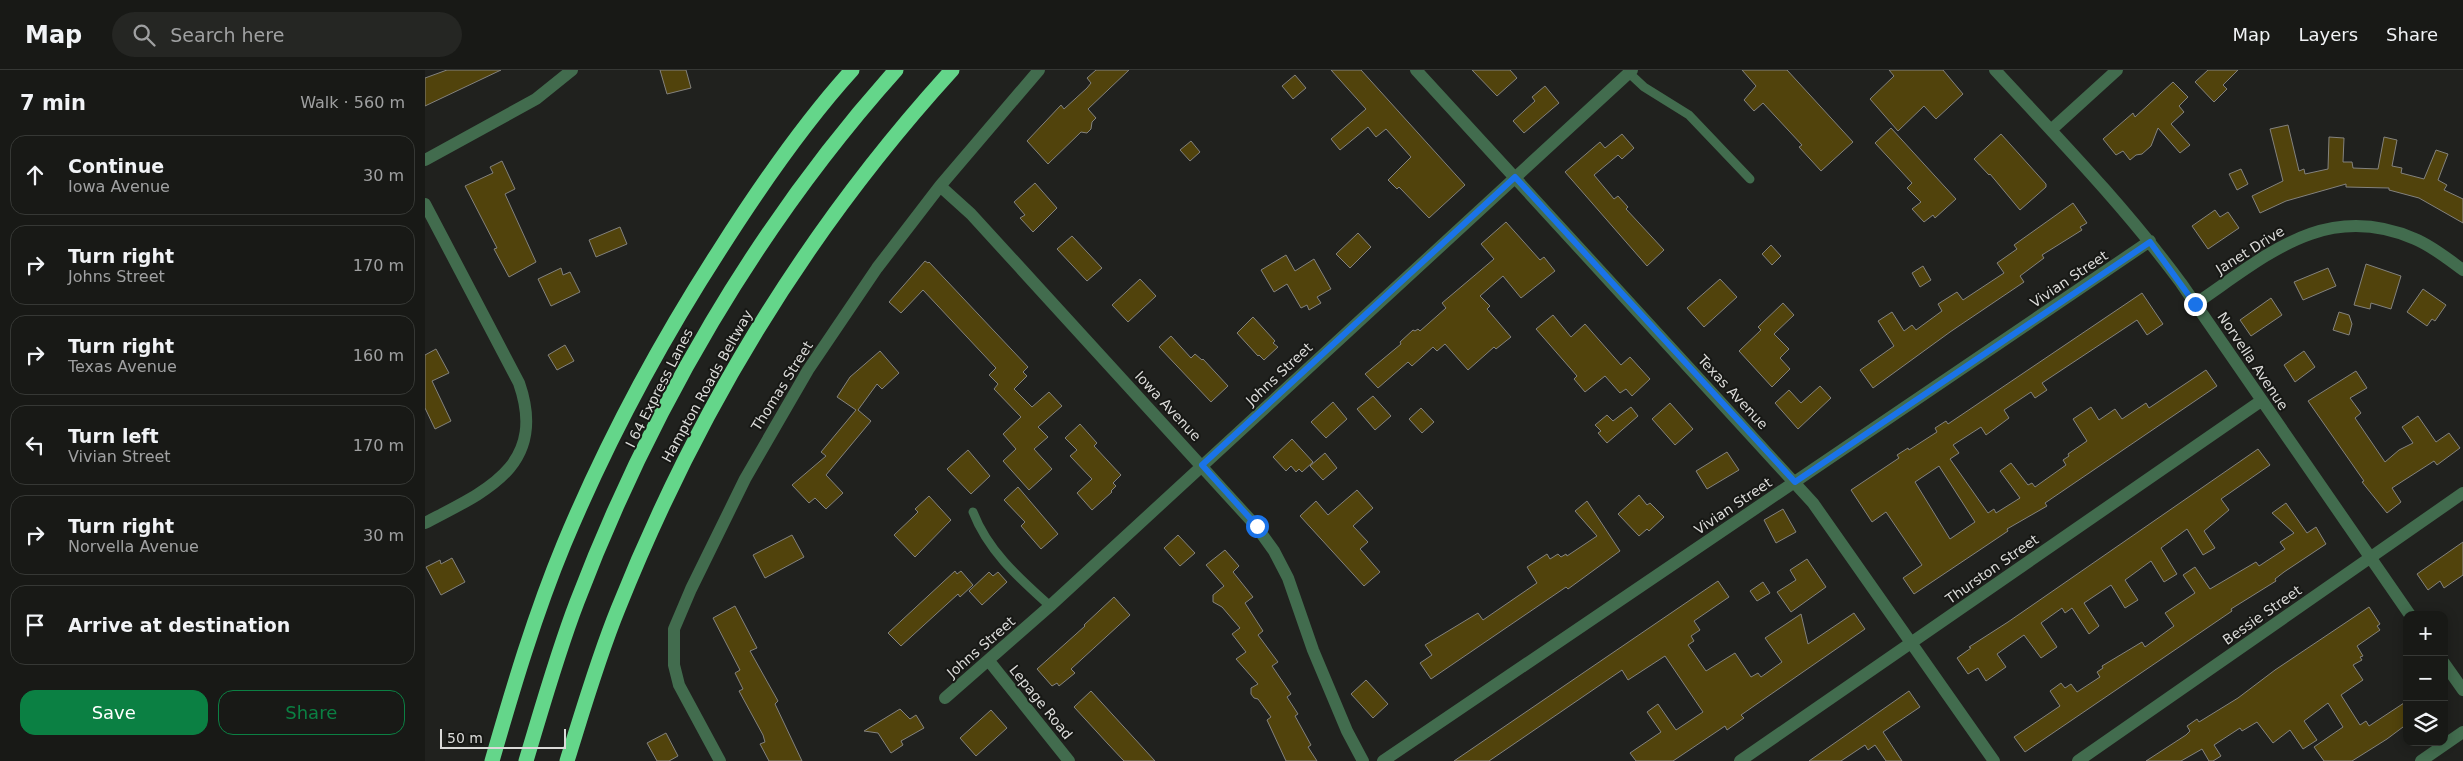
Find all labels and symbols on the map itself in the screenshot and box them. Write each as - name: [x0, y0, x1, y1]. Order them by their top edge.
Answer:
- street label: Janet Drive: [2212, 223, 2287, 278]
- street label: Vivian Street: [2027, 247, 2111, 311]
- route end: [2184, 293, 2207, 316]
- street label: Hampton Roads Beltway: [658, 307, 756, 465]
- street label: Norvella Avenue: [2214, 309, 2292, 413]
- street label: I 64 Express Lanes: [622, 326, 696, 450]
- street label: Thomas Street: [748, 338, 816, 435]
- street label: Johns Street: [1242, 339, 1316, 409]
- street label: Texas Avenue: [1694, 351, 1771, 432]
- street label: Iowa Avenue: [1132, 368, 1204, 444]
- street label: Vivian Street: [1691, 474, 1775, 538]
- route start: [1246, 515, 1269, 538]
- street label: Thurston Street: [1942, 531, 2042, 607]
- street label: Bessie Street: [2220, 582, 2305, 648]
- street label: Johns Street: [943, 613, 1019, 681]
- street label: Lepage Road: [1006, 662, 1076, 742]
- scale bar: [440, 726, 566, 749]

